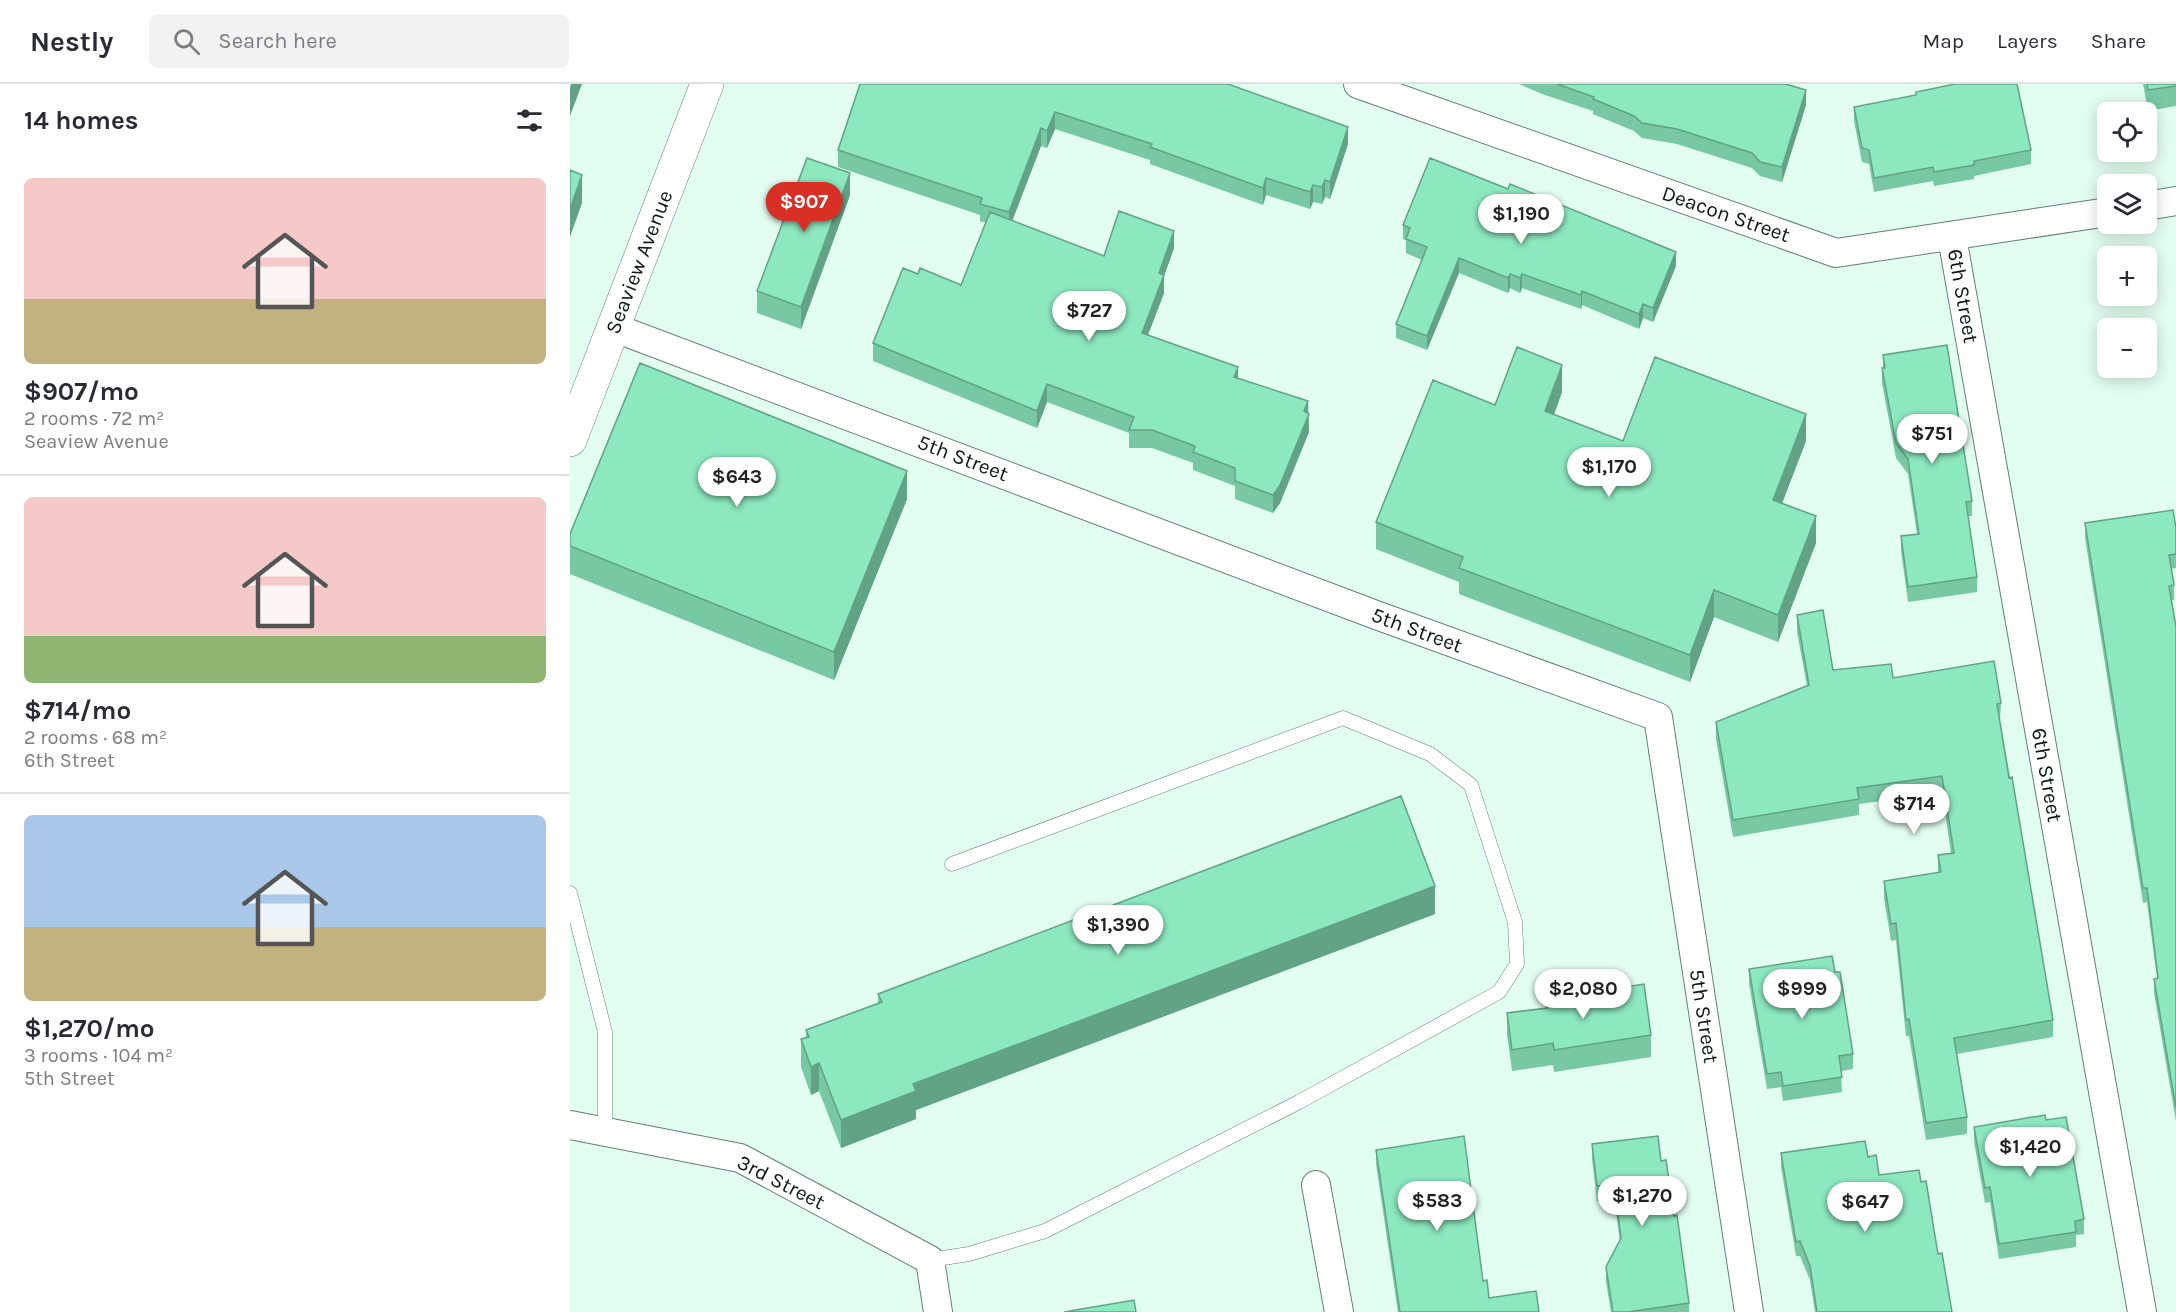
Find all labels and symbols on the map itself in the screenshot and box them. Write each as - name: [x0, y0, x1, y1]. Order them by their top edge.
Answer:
- street label: Deacon Street: [1659, 181, 1793, 247]
- pin: $907: [768, 182, 840, 233]
- street label: Seaview Avenue: [601, 187, 677, 337]
- pin: $1,190: [1472, 194, 1570, 245]
- street label: 6th Street: [1943, 247, 1983, 345]
- pin: $727: [1053, 291, 1125, 342]
- pin: $751: [1896, 414, 1968, 465]
- street label: 5th Street: [914, 430, 1012, 486]
- pin: $1,170: [1560, 447, 1658, 498]
- pin: $643: [701, 457, 773, 508]
- street label: 5th Street: [1368, 602, 1466, 658]
- street label: 6th Street: [2027, 726, 2067, 824]
- pin: $714: [1878, 784, 1950, 835]
- pin: $1,390: [1069, 905, 1167, 956]
- street label: 5th Street: [1685, 967, 1723, 1065]
- pin: $2,080: [1534, 969, 1632, 1020]
- pin: $999: [1766, 969, 1838, 1020]
- pin: $1,420: [1981, 1127, 2079, 1178]
- street label: 3rd Street: [733, 1150, 829, 1214]
- pin: $1,270: [1593, 1176, 1691, 1227]
- pin: $583: [1401, 1181, 1473, 1232]
- pin: $647: [1829, 1182, 1901, 1233]

